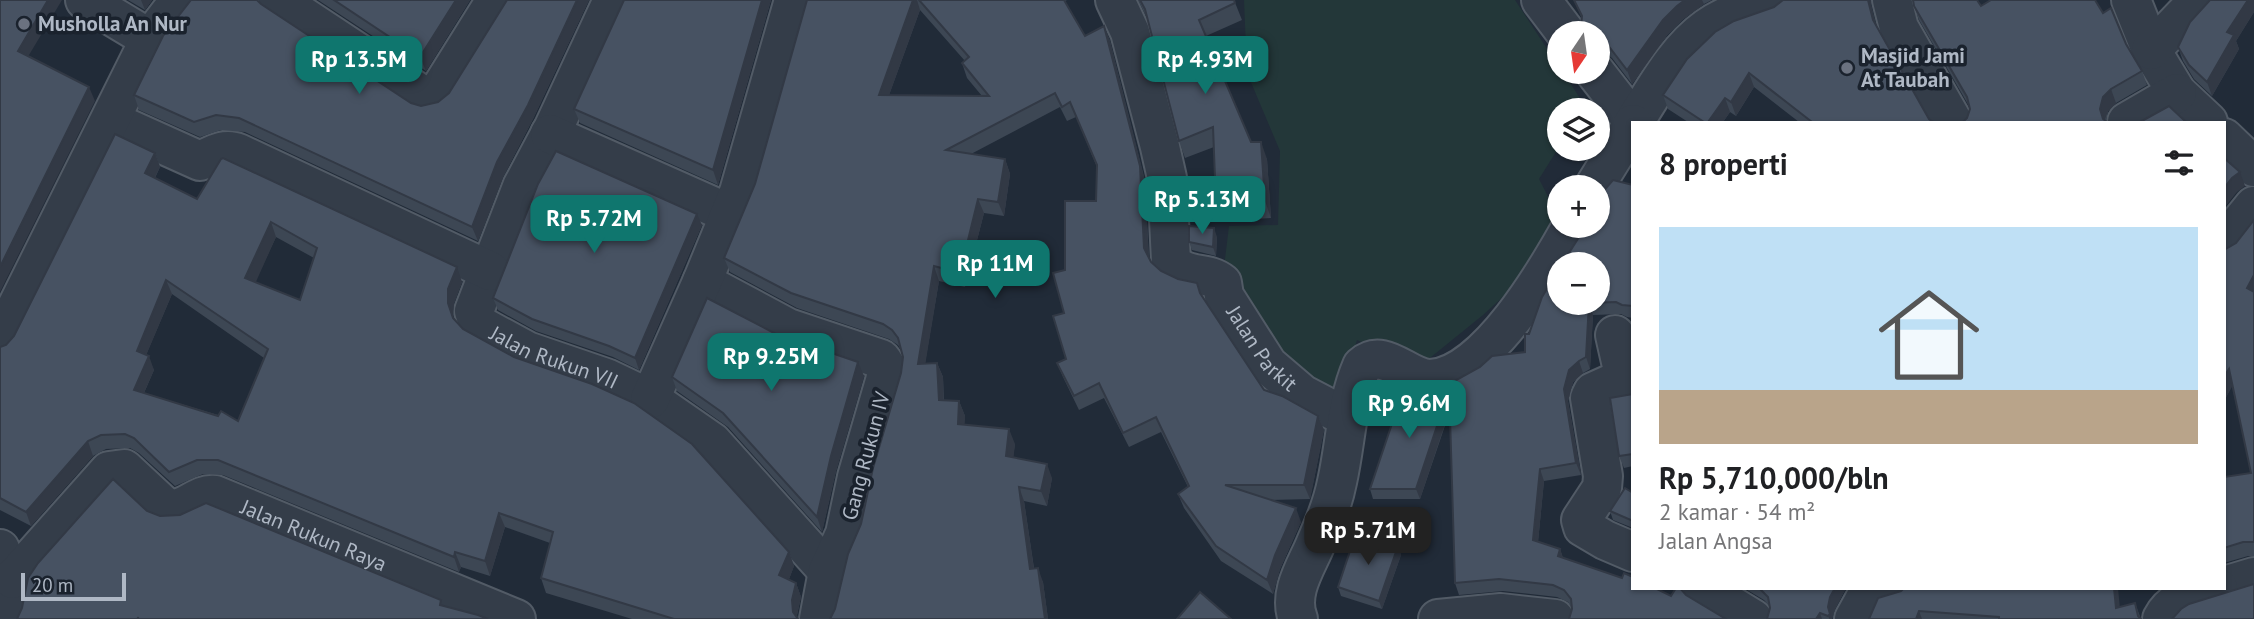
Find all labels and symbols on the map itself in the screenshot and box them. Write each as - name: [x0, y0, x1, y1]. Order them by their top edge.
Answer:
- place label: Musholla An Nur: [38, 10, 187, 37]
- marker: Musholla An Nur: [16, 16, 32, 32]
- north arrow: [1547, 21, 1610, 84]
- pin: Rp 13.5M: [287, 36, 431, 96]
- pin: Rp 4.93M: [1133, 36, 1277, 96]
- place label: Masjid Jami At Taubah: [1861, 42, 1965, 93]
- marker: Masjid Jami At Taubah: [1839, 60, 1855, 76]
- pin: Rp 5.13M: [1130, 176, 1274, 236]
- pin: Rp 5.72M: [522, 196, 666, 255]
- pin: Rp 11M: [938, 240, 1052, 300]
- street label: Jalan Parkit: [1220, 300, 1303, 397]
- street label: Jalan Rukun VII: [484, 319, 623, 395]
- pin: Rp 9.25M: [699, 334, 843, 393]
- pin: Rp 9.6M: [1344, 380, 1474, 440]
- street label: Gang Rukun IV: [835, 389, 896, 523]
- street label: Jalan Rukun Raya: [236, 493, 391, 577]
- pin: Rp 5.71M: [1296, 508, 1440, 567]
- scale bar: [21, 570, 126, 602]

